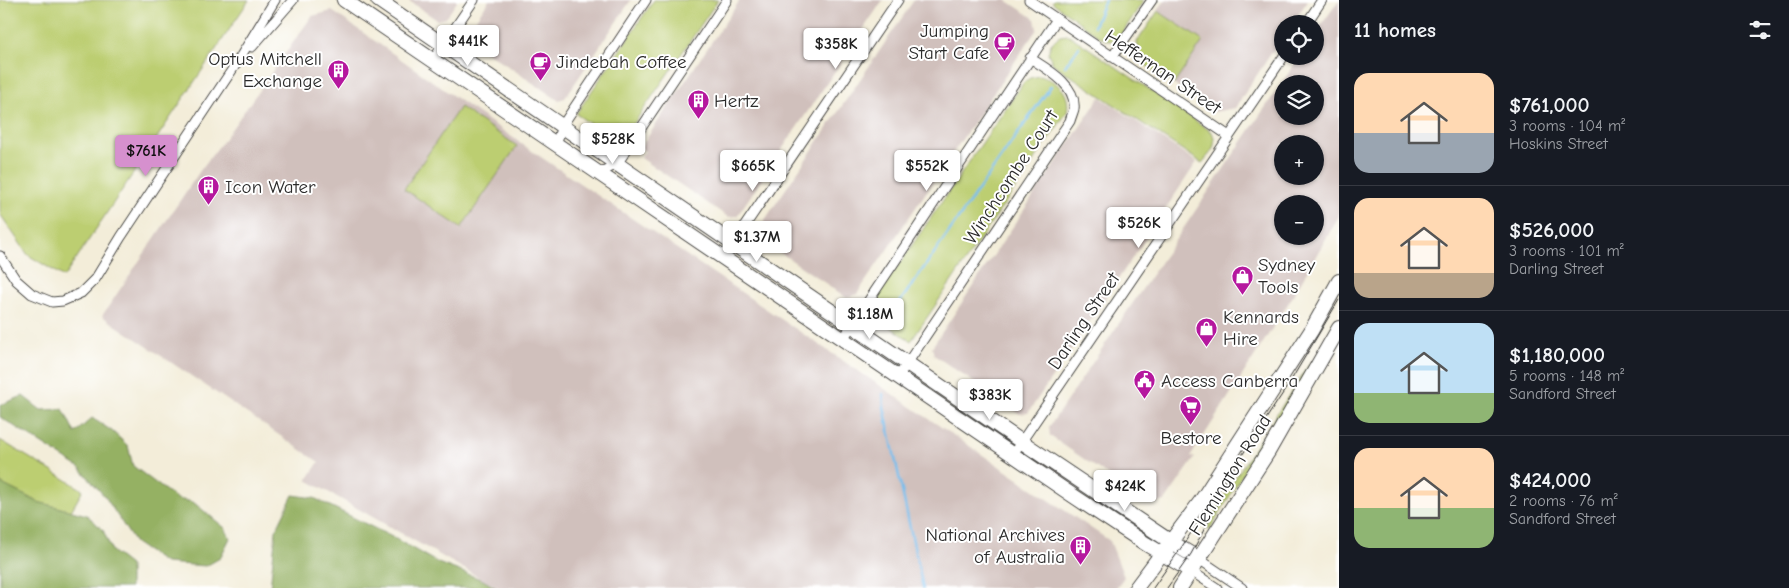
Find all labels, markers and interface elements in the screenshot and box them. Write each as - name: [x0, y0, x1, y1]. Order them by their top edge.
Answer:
- map controls: [1274, 15, 1324, 245]
- button: locate: [1274, 15, 1324, 65]
- icon: filters: [1746, 16, 1774, 44]
- text: 11 homes: [1354, 18, 1436, 42]
- place label: Jumping Start Cafe: [909, 20, 989, 64]
- pin: $441K: [433, 24, 503, 67]
- street label: Heffernan Street: [1101, 25, 1226, 119]
- pin: $358K: [801, 28, 871, 70]
- cafe icon: Jumping Start Cafe: [993, 30, 1017, 61]
- text: $441K: [448, 32, 488, 50]
- text: $358K: [814, 35, 858, 53]
- place label: Optus Mitchell Exchange: [208, 48, 322, 92]
- cafe icon: Jindebah Coffee: [528, 50, 552, 81]
- place label: Jindebah Coffee: [556, 51, 687, 73]
- building icon: Optus Mitchell Exchange: [326, 58, 350, 89]
- button: layers: [1274, 75, 1324, 125]
- building icon: Hertz: [686, 89, 710, 120]
- place label: Hertz: [714, 90, 758, 112]
- icon: home: [1394, 93, 1454, 153]
- text: $761,000: [1509, 93, 1590, 117]
- street label: Winchcombe Court: [959, 105, 1063, 248]
- text: 3 rooms · 104 m²: [1509, 117, 1625, 135]
- pin: $528K: [578, 122, 648, 165]
- text: $528K: [591, 130, 635, 148]
- pin: $761K: [111, 134, 181, 177]
- button: +: [1274, 135, 1324, 185]
- text: Hoskins Street: [1509, 135, 1608, 153]
- text: $761K: [126, 142, 166, 160]
- pin: $665K: [718, 150, 788, 192]
- pin: $552K: [892, 150, 962, 192]
- text: $665K: [731, 157, 775, 175]
- text: $552K: [905, 157, 949, 175]
- building icon: Icon Water: [197, 175, 221, 206]
- place label: Icon Water: [225, 176, 316, 198]
- button: −: [1274, 195, 1324, 245]
- pin: $526K: [1104, 206, 1174, 249]
- text: $526K: [1117, 214, 1161, 232]
- icon: home: [1394, 218, 1454, 278]
- text: $526,000: [1509, 218, 1594, 242]
- pin: $1.37M: [716, 220, 798, 263]
- text: $1.37M: [734, 228, 780, 246]
- text: 3 rooms · 101 m²: [1509, 242, 1624, 260]
- place label: Sydney Tools: [1258, 254, 1316, 298]
- text: Darling Street: [1509, 260, 1604, 278]
- shop icon: Sydney Tools: [1230, 264, 1254, 295]
- street label: Darling Street: [1043, 268, 1125, 374]
- pin: $1.18M: [829, 298, 911, 340]
- text: $1.18M: [847, 305, 893, 323]
- place label: Kennards Hire: [1223, 306, 1299, 350]
- shop icon: Kennards Hire: [1195, 316, 1219, 347]
- icon: home: [1394, 343, 1454, 403]
- text: $1,180,000: [1509, 343, 1605, 367]
- text: 5 rooms · 148 m²: [1509, 367, 1624, 385]
- public building icon: Access Canberra: [1133, 369, 1157, 400]
- place label: Access Canberra: [1161, 370, 1298, 392]
- pin: $383K: [955, 378, 1025, 421]
- text: Sandford Street: [1509, 385, 1616, 403]
- text: $383K: [969, 386, 1011, 404]
- supermarket icon: Bestore: [1179, 395, 1203, 426]
- street label: Flemington Road: [1184, 411, 1276, 539]
- place label: Bestore: [1161, 427, 1221, 449]
- icon: home: [1394, 468, 1454, 528]
- text: $424,000: [1509, 468, 1591, 492]
- pin: $424K: [1090, 470, 1160, 512]
- text: $424K: [1104, 477, 1146, 495]
- text: 2 rooms · 76 m²: [1509, 492, 1618, 510]
- text: Sandford Street: [1509, 510, 1616, 528]
- place label: National Archives of Australia: [925, 524, 1065, 568]
- building icon: National Archives of Australia: [1069, 534, 1093, 565]

